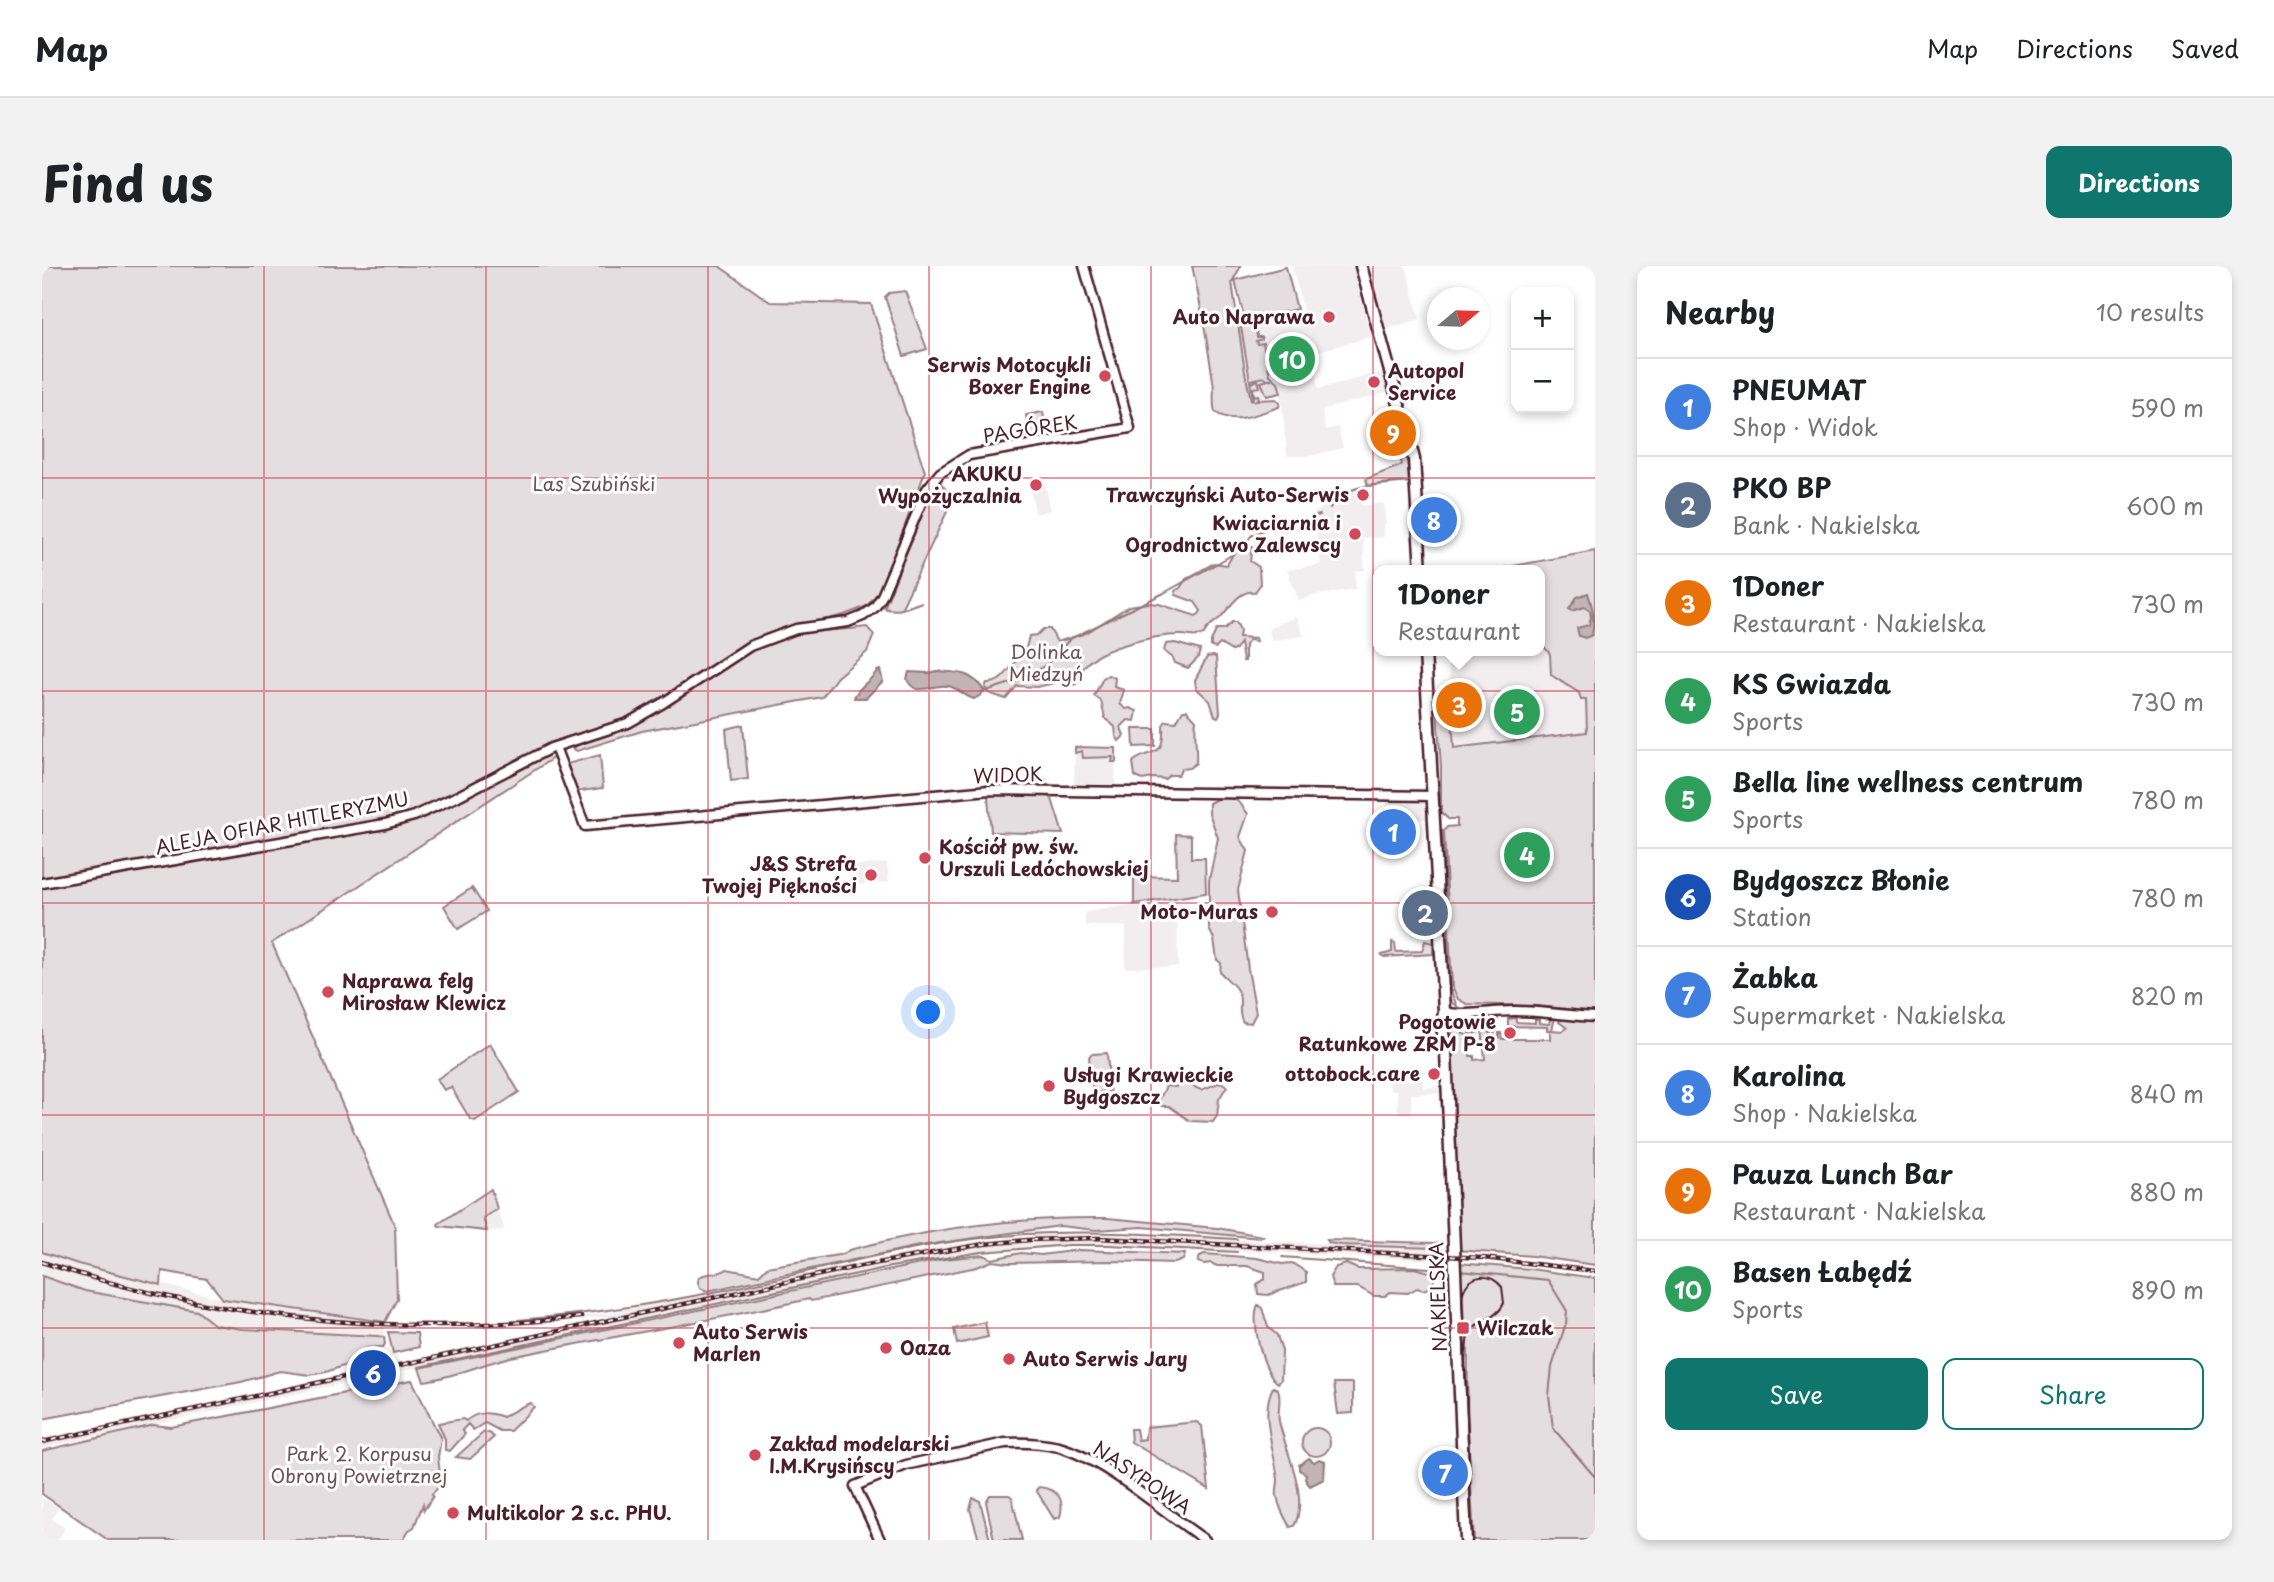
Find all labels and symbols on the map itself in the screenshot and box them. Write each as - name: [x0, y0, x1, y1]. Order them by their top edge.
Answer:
- north arrow: [1427, 287, 1490, 350]
- place label: Auto Naprawa: [1173, 302, 1315, 330]
- marker: Auto Naprawa: [1321, 309, 1337, 325]
- pin: 10: [1269, 333, 1315, 385]
- place label: Serwis Motocykli Boxer Engine: [927, 350, 1091, 400]
- place label: Autopol Service: [1388, 356, 1465, 406]
- marker: Serwis Motocykli Boxer Engine: [1097, 368, 1113, 384]
- marker: Autopol Service: [1366, 374, 1382, 390]
- street label: PAGÓREK: [981, 407, 1079, 449]
- pin: 9: [1370, 407, 1416, 459]
- place label: AKUKU Wypożyczalnia: [878, 459, 1022, 509]
- park label: Las Szubiński: [533, 469, 655, 497]
- marker: AKUKU Wypożyczalnia: [1028, 477, 1044, 493]
- place label: Trawczyński Auto-Serwis: [1106, 480, 1349, 508]
- marker: Trawczyński Auto-Serwis: [1355, 487, 1371, 503]
- pin: 8: [1411, 494, 1457, 546]
- place label: Kwiaciarnia i Ogrodnictwo Zalewscy: [1125, 508, 1341, 558]
- marker: Kwiaciarnia i Ogrodnictwo Zalewscy: [1347, 526, 1363, 542]
- park label: Dolinka Miedzyń: [1009, 637, 1083, 687]
- pin: 3: [1436, 679, 1482, 731]
- pin: 5: [1494, 686, 1540, 738]
- street label: WIDOK: [973, 759, 1043, 789]
- street label: ALEJA OFIAR HITLERYZMU: [153, 784, 411, 860]
- pin: 1: [1370, 806, 1416, 858]
- pin: 4: [1504, 829, 1550, 881]
- place label: Kościół pw. św. Urszuli Ledóchowskiej: [939, 832, 1149, 882]
- place label: J&S Strefa Twojej Piękności: [702, 849, 857, 899]
- marker: Kościół pw. św. Urszuli Ledóchowskiej: [917, 850, 933, 866]
- marker: J&S Strefa Twojej Piękności: [863, 867, 879, 883]
- pin: 2: [1402, 887, 1448, 939]
- place label: Moto-Muras: [1140, 897, 1258, 925]
- marker: Moto-Muras: [1264, 904, 1280, 920]
- place label: Naprawa felg Mirosław Klewicz: [342, 966, 506, 1016]
- marker: Naprawa felg Mirosław Klewicz: [320, 984, 336, 1000]
- your location: [911, 995, 945, 1029]
- place label: Pogotowie Ratunkowe ZRM P-8: [1299, 1007, 1496, 1057]
- marker: Pogotowie Ratunkowe ZRM P-8: [1502, 1025, 1518, 1041]
- place label: ottobock.care: [1285, 1059, 1420, 1087]
- place label: Usługi Krawieckie Bydgoszcz: [1063, 1060, 1234, 1110]
- marker: ottobock.care: [1426, 1066, 1442, 1082]
- marker: Usługi Krawieckie Bydgoszcz: [1041, 1078, 1057, 1094]
- street label: NAKIELSKA: [1421, 1242, 1453, 1352]
- place label: Wilczak: [1477, 1313, 1554, 1341]
- place label: Auto Serwis Marlen: [693, 1317, 808, 1367]
- marker: Wilczak: [1455, 1320, 1471, 1336]
- place label: Oaza: [900, 1333, 951, 1361]
- marker: Auto Serwis Marlen: [671, 1335, 687, 1351]
- marker: Oaza: [878, 1340, 894, 1356]
- place label: Auto Serwis Jary: [1023, 1344, 1188, 1372]
- pin: 6: [350, 1347, 396, 1399]
- marker: Auto Serwis Jary: [1001, 1351, 1017, 1367]
- place label: Zakład modelarski I.M.Krysińscy: [769, 1429, 950, 1479]
- street label: NASYPOWA: [1088, 1434, 1197, 1520]
- park label: Park 2. Korpusu Obrony Powietrznej: [271, 1439, 447, 1489]
- marker: Zakład modelarski I.M.Krysińscy: [747, 1447, 763, 1463]
- pin: 7: [1422, 1447, 1468, 1499]
- place label: Multikolor 2 s.c. PHU.: [467, 1498, 672, 1526]
- marker: Multikolor 2 s.c. PHU.: [445, 1505, 461, 1521]

